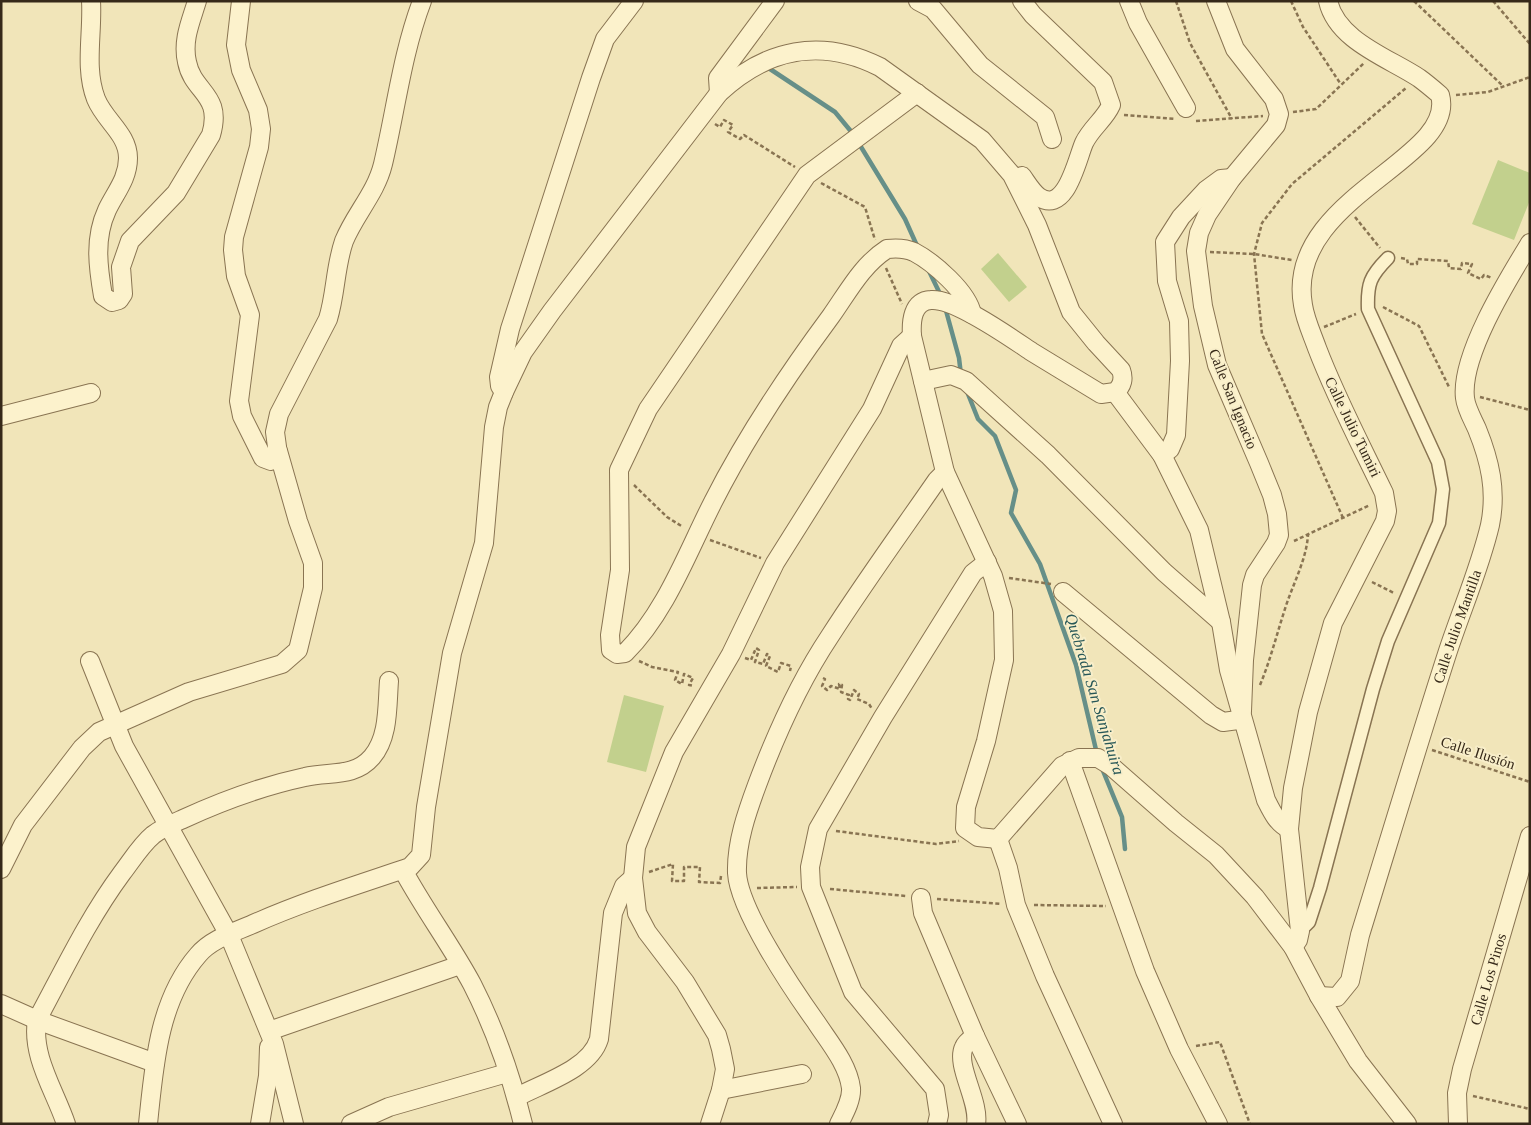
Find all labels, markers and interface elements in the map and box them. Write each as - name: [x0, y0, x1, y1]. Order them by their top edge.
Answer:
- street label: Calle San Ignacio: [1206, 347, 1260, 451]
- street label: Calle Julio Tumiri: [1322, 374, 1384, 480]
- street label: Calle Julio Mantilla: [1430, 567, 1484, 685]
- water label: Quebrada San Sanjahuira: [1061, 611, 1128, 777]
- street label: Calle Ilusión: [1439, 733, 1518, 773]
- street label: Calle Los Pinos: [1467, 931, 1509, 1027]

